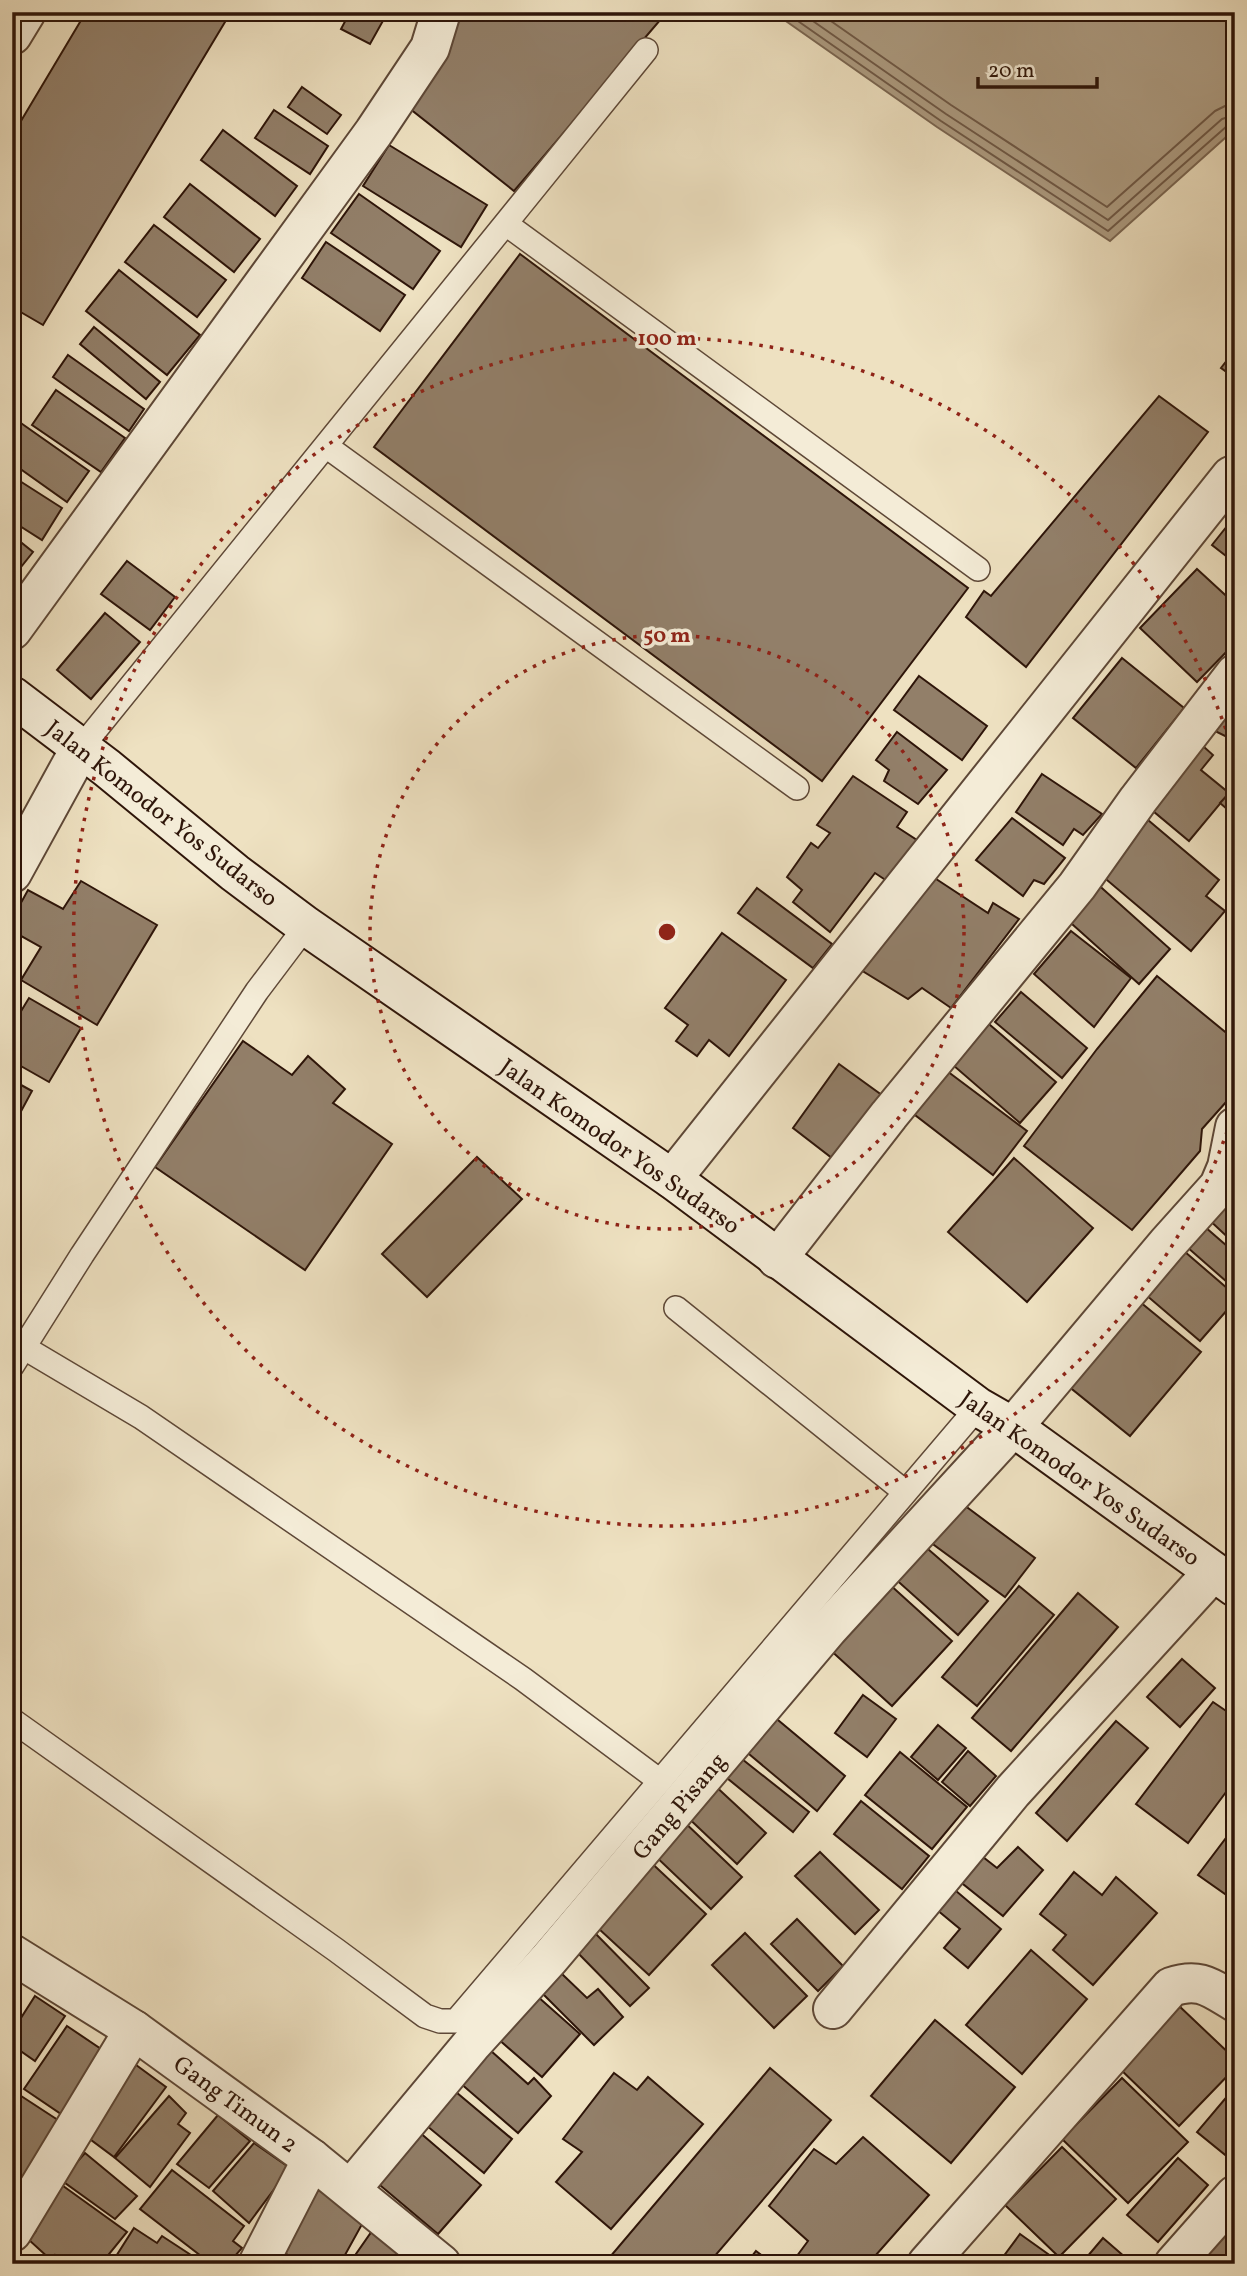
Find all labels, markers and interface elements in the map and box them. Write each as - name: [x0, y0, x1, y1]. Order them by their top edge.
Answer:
- scale bar: [978, 46, 1096, 90]
- text: 20 m: [988, 57, 1034, 86]
- text: 100 m: [637, 325, 697, 354]
- text: 50 m: [643, 622, 691, 651]
- street label: Jalan Komodor Yos Sudarso: [37, 713, 284, 916]
- centre of rings: [655, 920, 679, 944]
- street label: Jalan Komodor Yos Sudarso: [492, 1051, 746, 1244]
- street label: Jalan Komodor Yos Sudarso: [952, 1383, 1206, 1576]
- street label: Gang Pisang: [625, 1746, 736, 1868]
- street label: Gang Timun 2: [165, 2049, 304, 2163]

